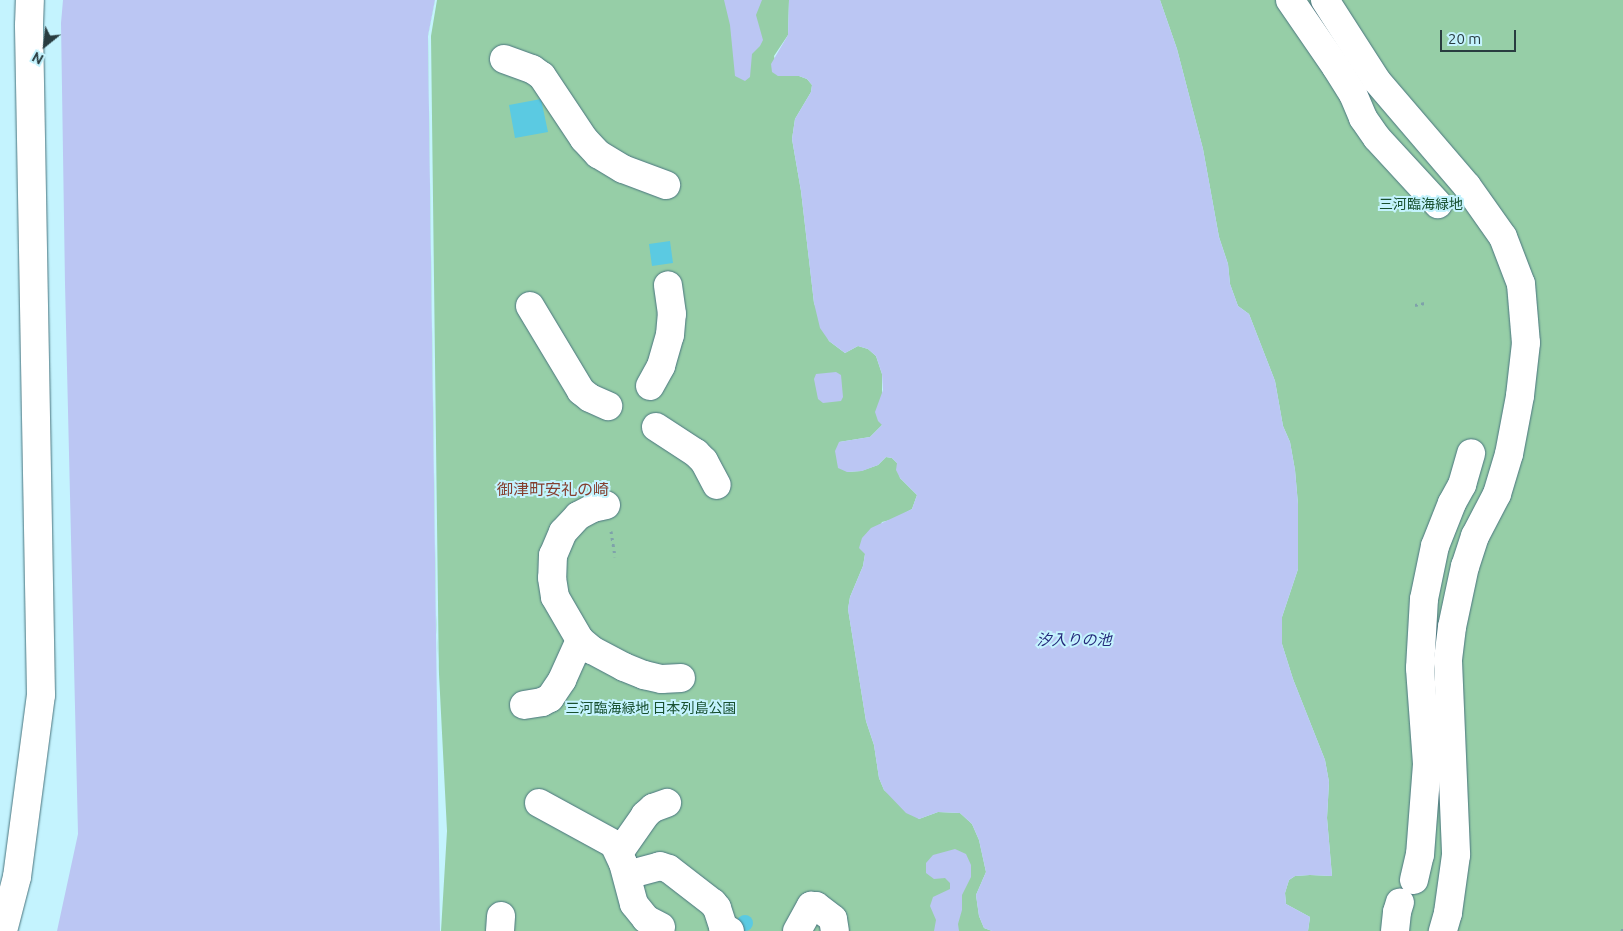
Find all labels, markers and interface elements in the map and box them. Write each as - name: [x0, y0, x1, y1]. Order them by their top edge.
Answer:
- north arrow: [20, 20, 70, 70]
- scale bar: [1443, 20, 1519, 52]
- text: 20 m: [1448, 30, 1481, 47]
- text: N: [29, 49, 46, 68]
- park label: 三河臨海緑地: [1379, 196, 1463, 212]
- district label: 御津町安礼の崎: [497, 479, 609, 499]
- water label: 汐入りの池: [1037, 631, 1111, 649]
- park label: 三河臨海緑地 日本列島公園: [565, 700, 737, 716]

